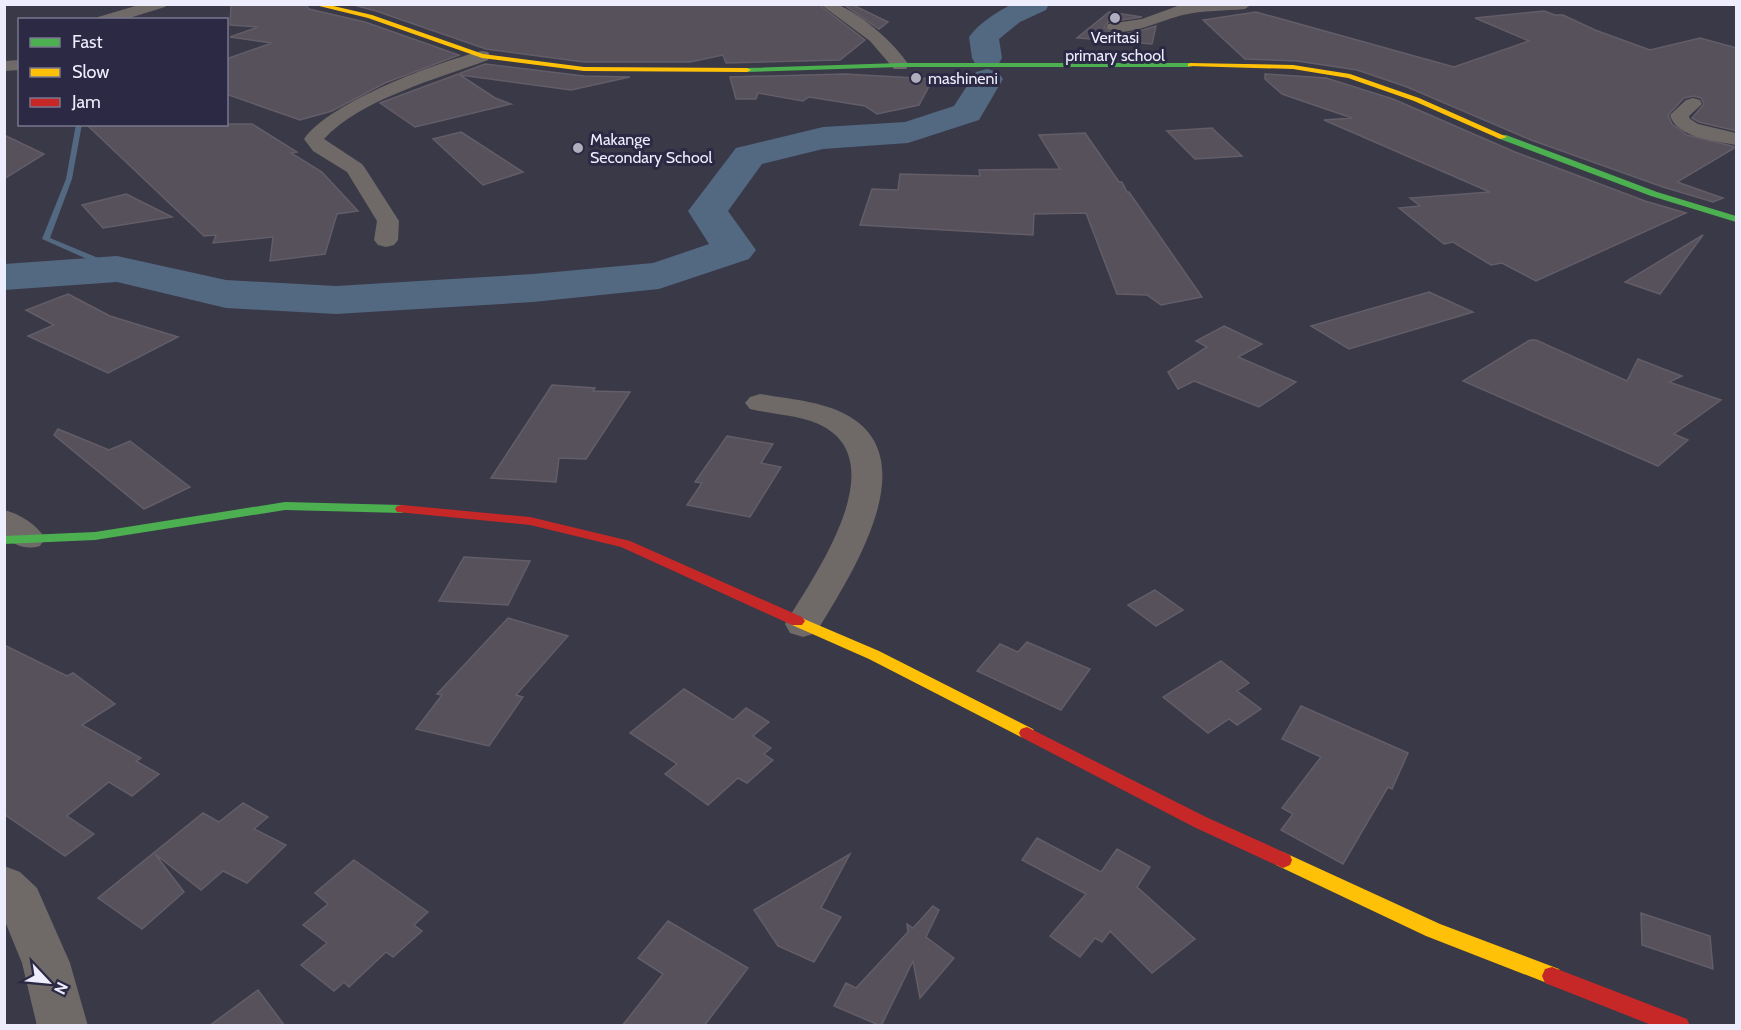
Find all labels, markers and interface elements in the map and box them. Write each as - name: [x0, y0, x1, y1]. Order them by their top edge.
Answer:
- marker: Veritasi primary school: [1108, 11, 1122, 25]
- legend: [18, 18, 228, 126]
- place label: Veritasi primary school: [1065, 28, 1165, 65]
- text: Fast: [72, 31, 103, 53]
- text: Slow: [72, 61, 109, 83]
- place label: mashineni: [928, 69, 998, 88]
- marker: mashineni: [909, 71, 923, 85]
- text: Jam: [71, 91, 101, 113]
- place label: Makange Secondary School: [590, 130, 713, 167]
- marker: Makange Secondary School: [571, 141, 585, 155]
- north arrow: [18, 952, 78, 1012]
- text: N: [50, 979, 72, 998]

